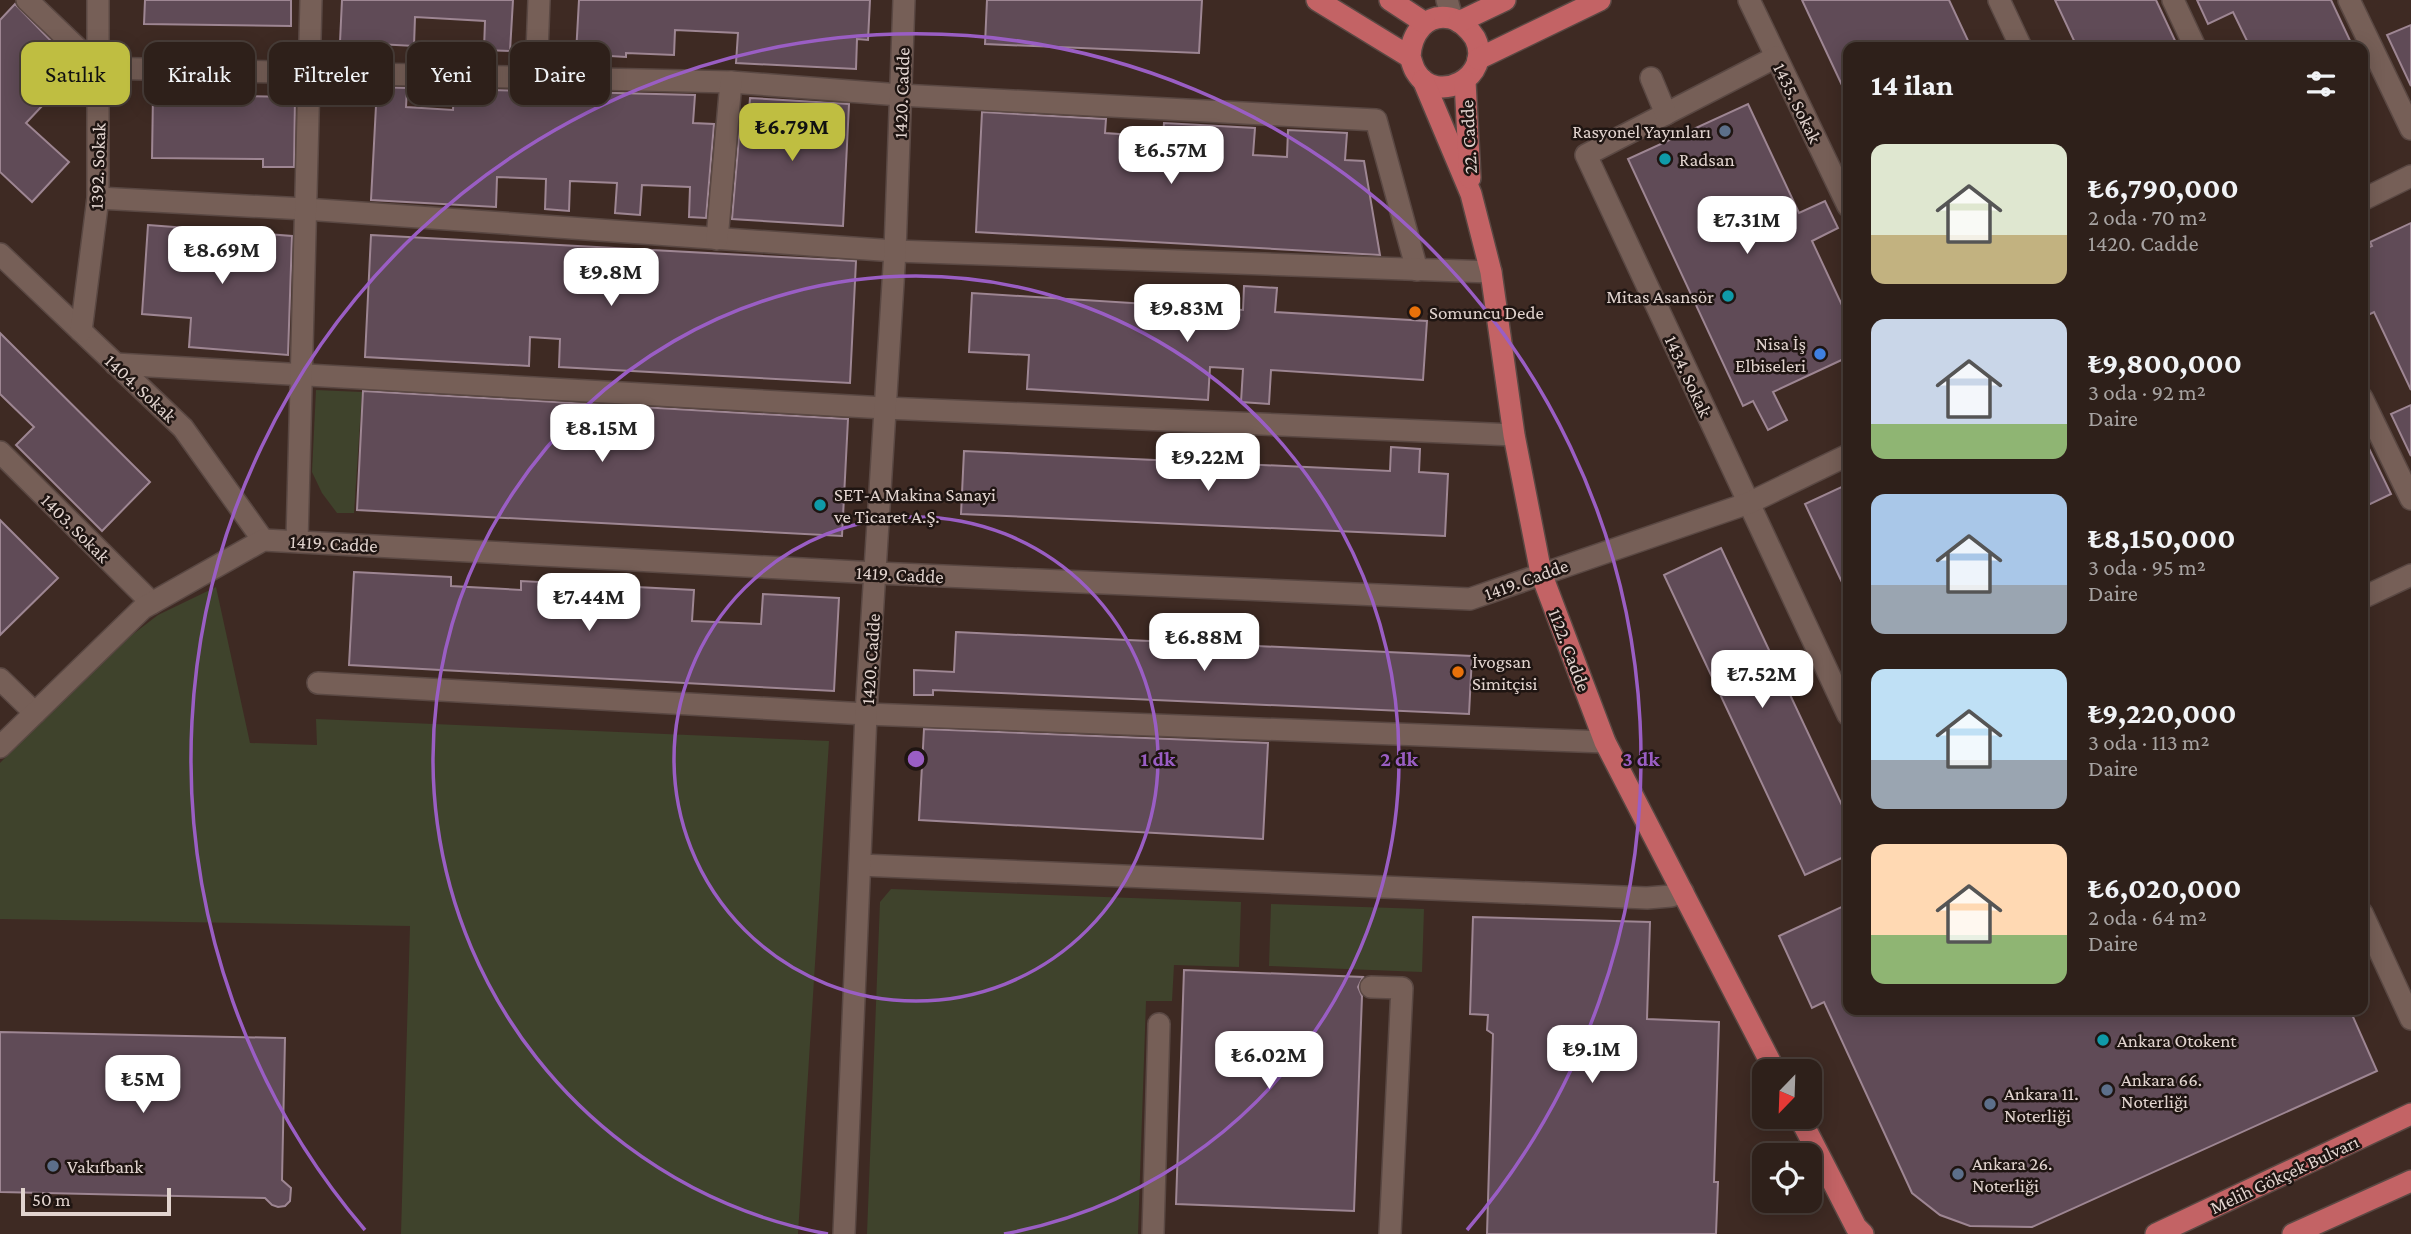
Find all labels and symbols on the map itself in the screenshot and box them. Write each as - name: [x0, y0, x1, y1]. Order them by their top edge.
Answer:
- street label: 1420. Cadde: [889, 47, 914, 139]
- street label: 1435. Sokak: [1769, 60, 1826, 148]
- street label: 22. Cadde: [1456, 99, 1481, 175]
- pin: ₺6.79M: [735, 104, 849, 163]
- street label: 1392. Sokak: [85, 121, 110, 210]
- place label: Rasyonel Yayınları: [1572, 121, 1711, 142]
- marker: Rasyonel Yayınları: [1717, 123, 1733, 139]
- pin: ₺6.57M: [1114, 127, 1228, 186]
- place label: Radsan: [1679, 149, 1735, 170]
- marker: Radsan: [1657, 151, 1673, 167]
- pin: ₺7.31M: [1690, 196, 1804, 256]
- pin: ₺8.69M: [165, 226, 279, 286]
- pin: ₺9.8M: [562, 248, 660, 308]
- pin: ₺9.83M: [1130, 284, 1244, 344]
- place label: Mitas Asansör: [1606, 286, 1714, 307]
- marker: Mitas Asansör: [1720, 288, 1736, 304]
- place label: Somuncu Dede: [1429, 302, 1544, 323]
- marker: Somuncu Dede: [1407, 304, 1423, 320]
- street label: 1434. Sokak: [1661, 332, 1717, 421]
- place label: Nisa İş Elbiseleri: [1735, 333, 1806, 376]
- marker: Nisa İş Elbiseleri: [1812, 346, 1828, 362]
- street label: 1404. Sokak: [101, 350, 181, 427]
- pin: ₺8.15M: [545, 405, 659, 464]
- pin: ₺9.22M: [1151, 434, 1265, 493]
- place label: SET-A Makina Sanayi ve Ticaret A.Ş.: [833, 484, 996, 527]
- street label: 1403. Sokak: [37, 490, 115, 568]
- marker: SET-A Makina Sanayi ve Ticaret A.Ş.: [812, 497, 828, 513]
- street label: 1419. Cadde: [290, 531, 378, 556]
- street label: 1419. Cadde: [1481, 555, 1571, 604]
- street label: 1419. Cadde: [856, 562, 944, 587]
- pin: ₺7.44M: [532, 574, 646, 633]
- street label: 1122. Cadde: [1544, 606, 1595, 694]
- street label: 1420. Cadde: [857, 613, 884, 705]
- pin: ₺6.88M: [1147, 614, 1261, 673]
- pin: ₺7.52M: [1705, 650, 1819, 710]
- place label: İvogsan Simitçisi: [1472, 651, 1538, 694]
- marker: İvogsan Simitçisi: [1450, 664, 1466, 680]
- centre of rings: [904, 747, 928, 771]
- text: 1 dk: [1141, 747, 1176, 771]
- text: 2 dk: [1380, 747, 1418, 771]
- text: 3 dk: [1622, 747, 1660, 771]
- pin: ₺9.1M: [1543, 1026, 1641, 1085]
- place label: Ankara Otokent: [2117, 1030, 2237, 1051]
- pin: ₺6.02M: [1212, 1032, 1326, 1091]
- marker: Ankara Otokent: [2095, 1032, 2111, 1048]
- pin: ₺5M: [109, 1056, 177, 1115]
- north arrow: [1752, 1059, 1822, 1129]
- place label: Ankara 66. Noterliği: [2121, 1069, 2202, 1112]
- marker: Ankara 66. Noterliği: [2099, 1082, 2115, 1098]
- place label: Ankara 11. Noterliği: [2004, 1083, 2078, 1126]
- marker: Ankara 11. Noterliği: [1982, 1096, 1998, 1112]
- street label: Melih Gökçek Bulvarı: [2207, 1131, 2362, 1218]
- place label: Ankara 26. Noterliği: [1972, 1153, 2052, 1196]
- place label: Vakıfbank: [67, 1156, 144, 1177]
- marker: Vakıfbank: [45, 1158, 61, 1174]
- marker: Ankara 26. Noterliği: [1950, 1166, 1966, 1182]
- scale bar: [21, 1185, 172, 1217]

